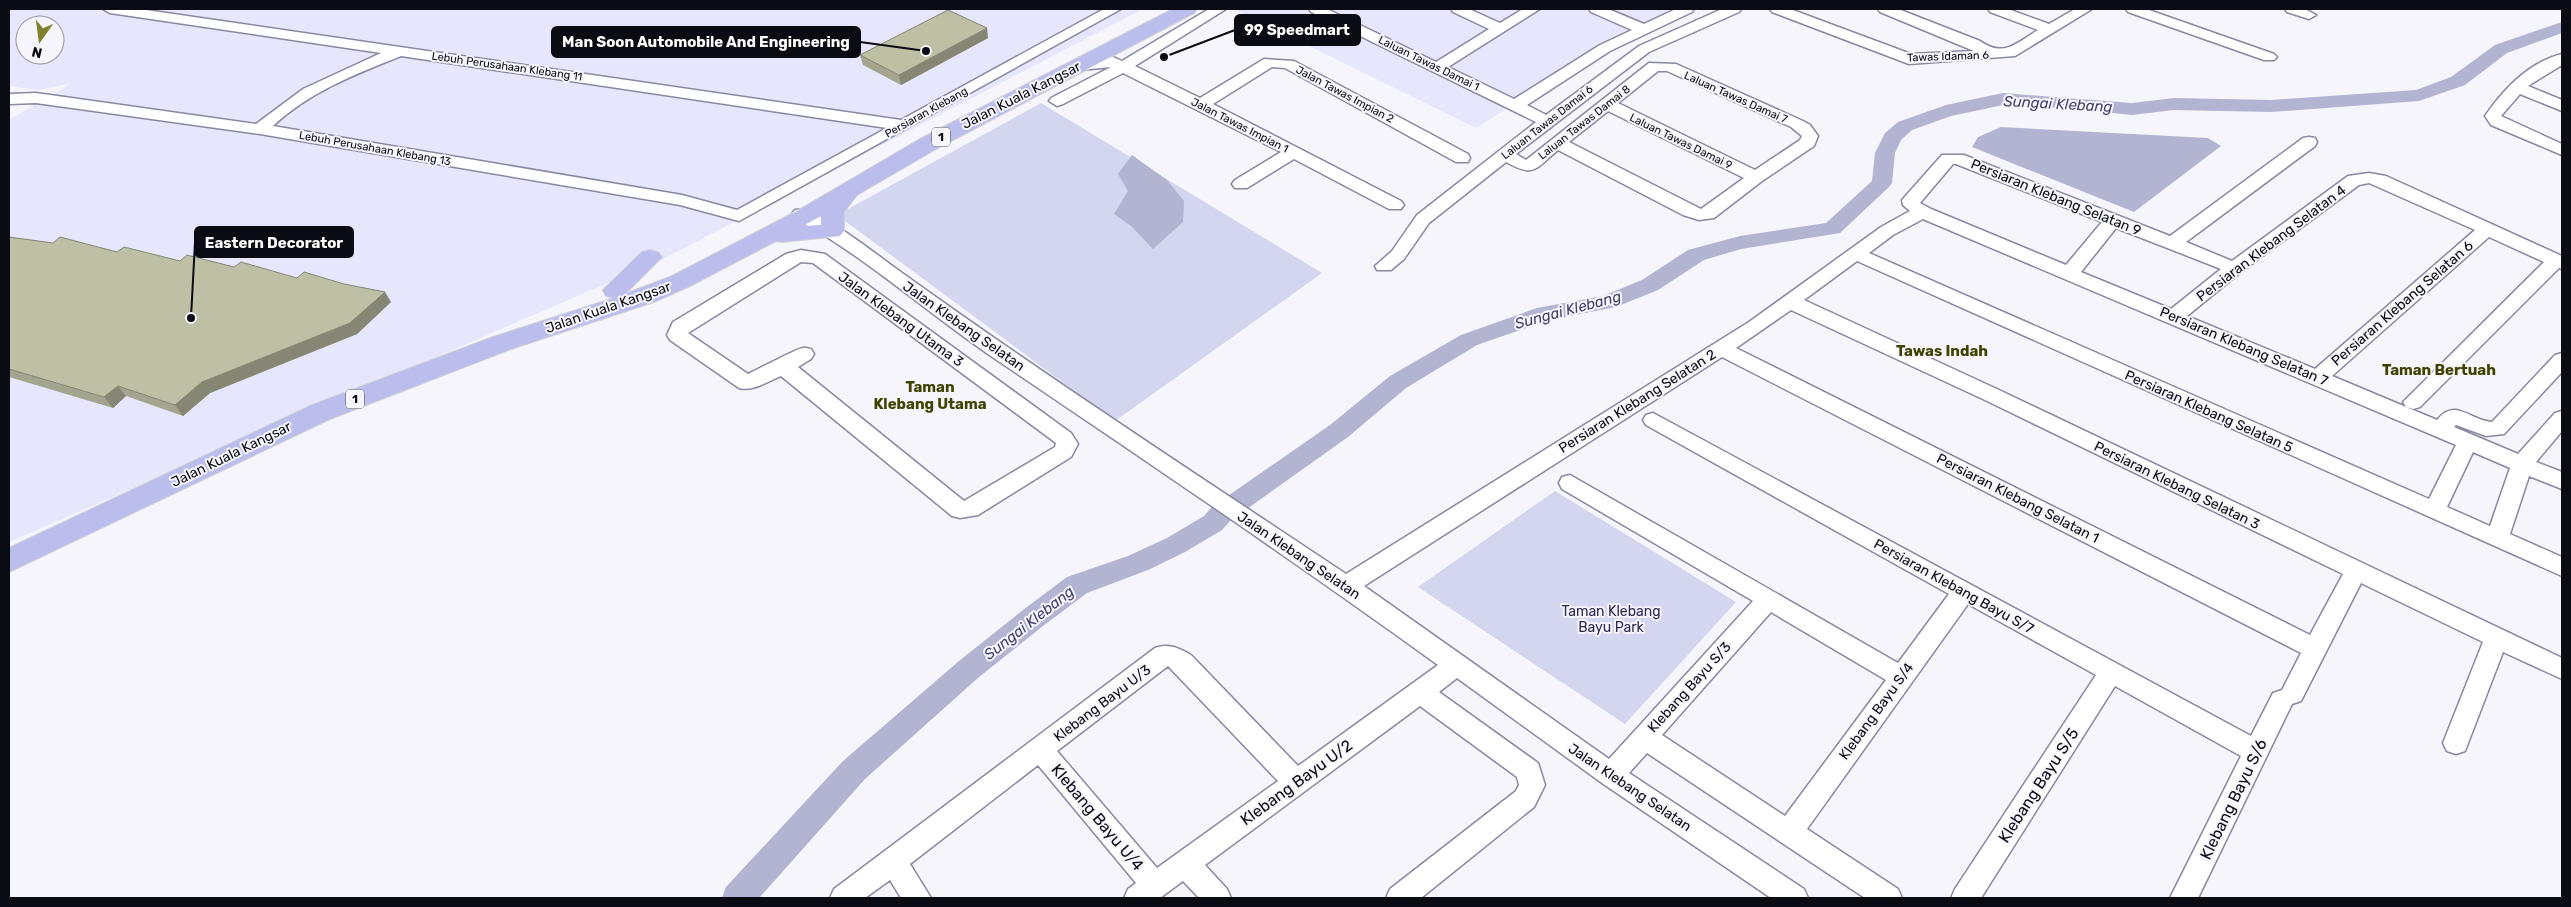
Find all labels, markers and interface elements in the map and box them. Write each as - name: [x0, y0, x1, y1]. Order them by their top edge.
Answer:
- north arrow: [15, 15, 65, 65]
- callout: 99 Speedmart: [1235, 15, 1360, 45]
- text: 99 Speedmart: [1244, 21, 1350, 39]
- callout: Man Soon Automobile And Engineering: [552, 27, 860, 57]
- text: Man Soon Automobile And Engineering: [562, 33, 850, 51]
- street label: Laluan Tawas Damai 1: [1376, 33, 1481, 94]
- text: N: [30, 43, 44, 62]
- street label: Lebuh Perusahaan Klebang 11: [431, 49, 583, 84]
- street label: Tawas Idaman 6: [1907, 49, 1990, 64]
- street label: Jalan Kuala Kangsar: [959, 58, 1084, 133]
- street label: Jalan Tawas Impian 2: [1294, 63, 1396, 126]
- street label: Laluan Tawas Damai 7: [1682, 69, 1790, 126]
- street label: Laluan Tawas Damai 6: [1499, 82, 1596, 162]
- street label: Laluan Tawas Damai 8: [1536, 82, 1633, 162]
- street label: Persiaran Klebang: [883, 84, 970, 141]
- water label: Sungai Klebang: [2003, 92, 2113, 116]
- street label: Jalan Tawas Impian 1: [1189, 95, 1291, 156]
- street label: Laluan Tawas Damai 9: [1627, 111, 1734, 172]
- road number: 1: [932, 128, 950, 146]
- street label: Lebuh Perusahaan Klebang 13: [298, 129, 452, 168]
- street label: Persiaran Klebang Selatan 9: [1968, 155, 2143, 239]
- street label: Persiaran Klebang Selatan 4: [2193, 181, 2350, 305]
- callout: Eastern Decorator: [195, 227, 353, 257]
- text: Eastern Decorator: [205, 234, 343, 252]
- street label: Persiaran Klebang Selatan 6: [2328, 237, 2477, 370]
- street label: Jalan Klebang Utama 3: [835, 268, 967, 371]
- street label: Jalan Kuala Kangsar: [543, 278, 674, 337]
- street label: Jalan Klebang Selatan: [900, 278, 1028, 375]
- water label: Sungai Klebang: [1513, 287, 1623, 333]
- street label: Persiaran Klebang Selatan 7: [2157, 303, 2330, 390]
- district label: Tawas Indah: [1896, 342, 1988, 360]
- street label: Persiaran Klebang Selatan 2: [1556, 346, 1719, 457]
- district label: Taman Bertuah: [2382, 361, 2496, 379]
- street label: Persiaran Klebang Selatan 5: [2122, 367, 2295, 456]
- district label: Taman Klebang Utama: [873, 378, 987, 413]
- road number: 1: [346, 389, 364, 408]
- street label: Jalan Kuala Kangsar: [168, 418, 295, 491]
- street label: Persiaran Klebang Selatan 3: [2091, 438, 2262, 533]
- street label: Persiaran Klebang Selatan 1: [1934, 450, 2102, 547]
- street label: Jalan Klebang Selatan: [1234, 508, 1364, 603]
- street label: Persiaran Klebang Bayu S/7: [1871, 535, 2037, 638]
- water label: Sungai Klebang: [980, 582, 1078, 664]
- park label: Taman Klebang Bayu Park: [1561, 603, 1661, 636]
- street label: Klebang Bayu S/3: [1644, 638, 1735, 736]
- street label: Klebang Bayu S/4: [1835, 659, 1917, 763]
- street label: Klebang Bayu U/3: [1050, 661, 1154, 745]
- street label: Klebang Bayu S/5: [1994, 724, 2083, 846]
- street label: Klebang Bayu U/2: [1237, 735, 1356, 829]
- street label: Klebang Bayu S/6: [2196, 735, 2271, 863]
- street label: Jalan Klebang Selatan: [1565, 740, 1695, 835]
- street label: Klebang Bayu U/4: [1047, 760, 1148, 875]

